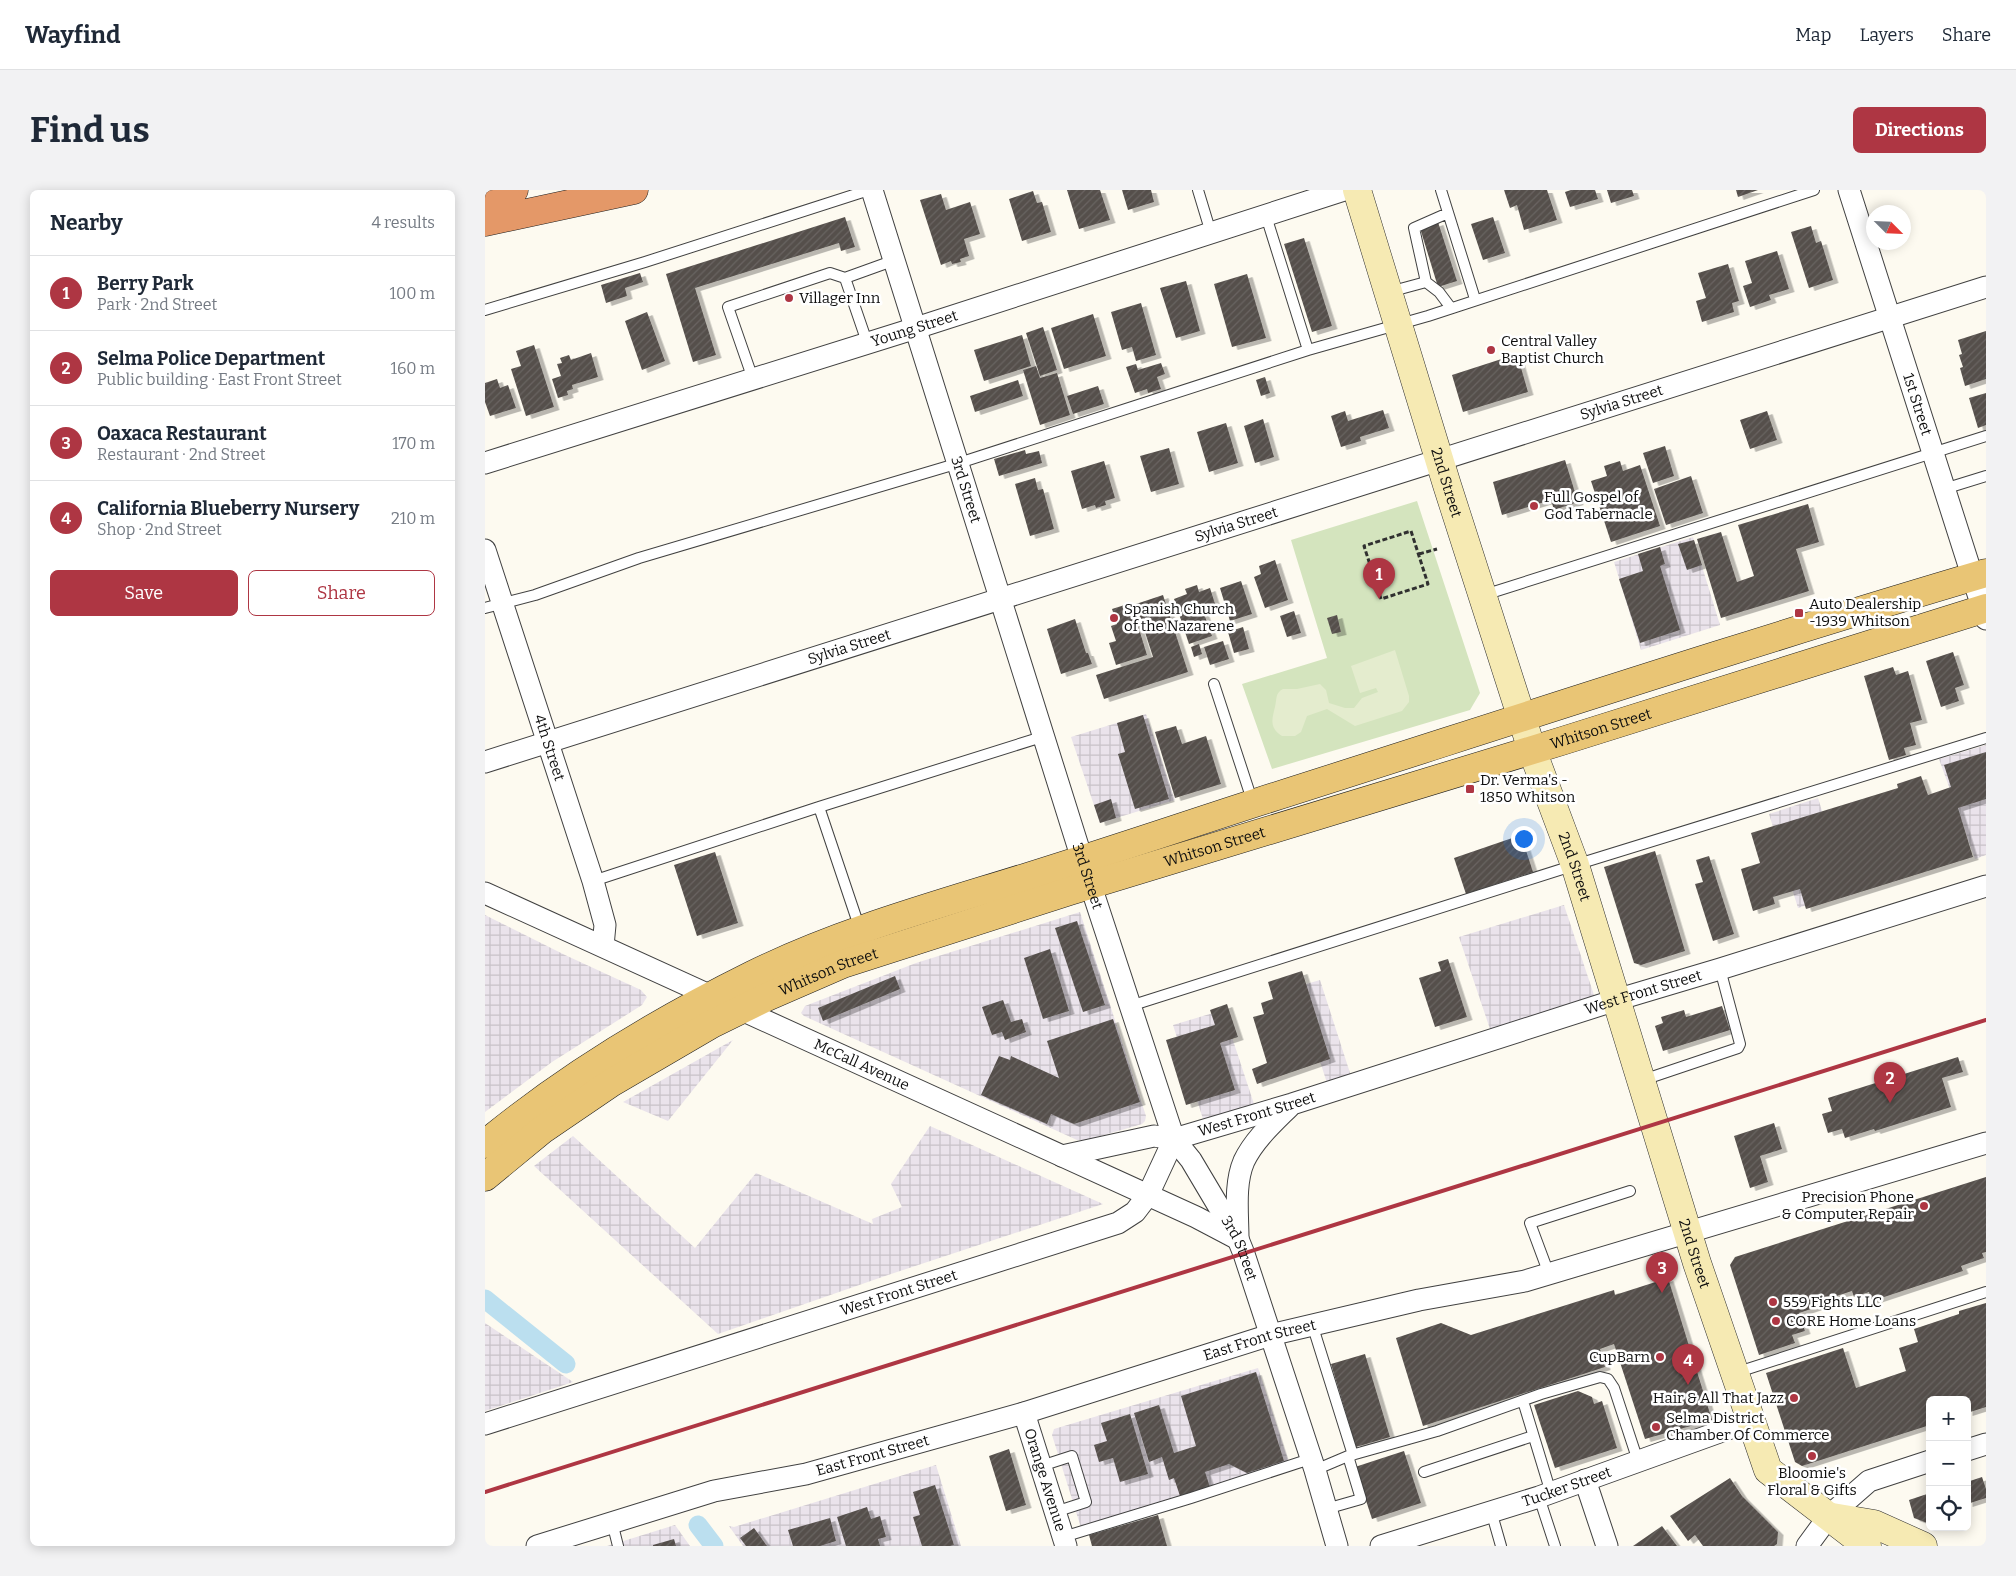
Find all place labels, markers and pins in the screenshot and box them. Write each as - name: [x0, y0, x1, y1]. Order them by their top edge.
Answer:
- place label: Villager Inn: [799, 289, 881, 307]
- marker: Villager Inn: [783, 292, 795, 304]
- place label: Central Valley Baptist Church: [1501, 332, 1605, 367]
- marker: Central Valley Baptist Church: [1485, 344, 1497, 356]
- place label: Full Gospel of God Tabernacle: [1544, 488, 1653, 523]
- marker: Full Gospel of God Tabernacle: [1528, 500, 1540, 512]
- pin: 1: [1363, 558, 1395, 599]
- place label: Auto Dealership -1939 Whitson: [1809, 595, 1921, 630]
- place label: Spanish Church of the Nazarene: [1124, 600, 1235, 635]
- marker: Auto Dealership -1939 Whitson: [1793, 607, 1805, 619]
- marker: Spanish Church of the Nazarene: [1108, 612, 1120, 624]
- place label: Dr. Verma's - 1850 Whitson: [1480, 771, 1576, 806]
- marker: Dr. Verma's - 1850 Whitson: [1464, 783, 1476, 795]
- pin: 2: [1874, 1062, 1906, 1103]
- place label: Precision Phone & Computer Repair: [1781, 1188, 1914, 1223]
- marker: Precision Phone & Computer Repair: [1918, 1200, 1930, 1212]
- pin: 3: [1646, 1252, 1678, 1293]
- place label: 559 Fights LLC: [1783, 1293, 1882, 1311]
- marker: 559 Fights LLC: [1767, 1296, 1779, 1308]
- place label: CORE Home Loans: [1786, 1312, 1916, 1330]
- marker: CORE Home Loans: [1770, 1315, 1782, 1327]
- pin: 4: [1672, 1344, 1704, 1385]
- place label: CupBarn: [1589, 1348, 1651, 1366]
- marker: CupBarn: [1654, 1351, 1666, 1363]
- place label: Hair & All That Jazz: [1653, 1389, 1784, 1407]
- marker: Hair & All That Jazz: [1788, 1392, 1800, 1404]
- place label: Selma District Chamber Of Commerce: [1666, 1409, 1829, 1444]
- marker: Selma District Chamber Of Commerce: [1650, 1421, 1662, 1433]
- marker: Bloomie's Floral & Gifts: [1806, 1450, 1818, 1462]
- place label: Bloomie's Floral & Gifts: [1767, 1464, 1857, 1499]

